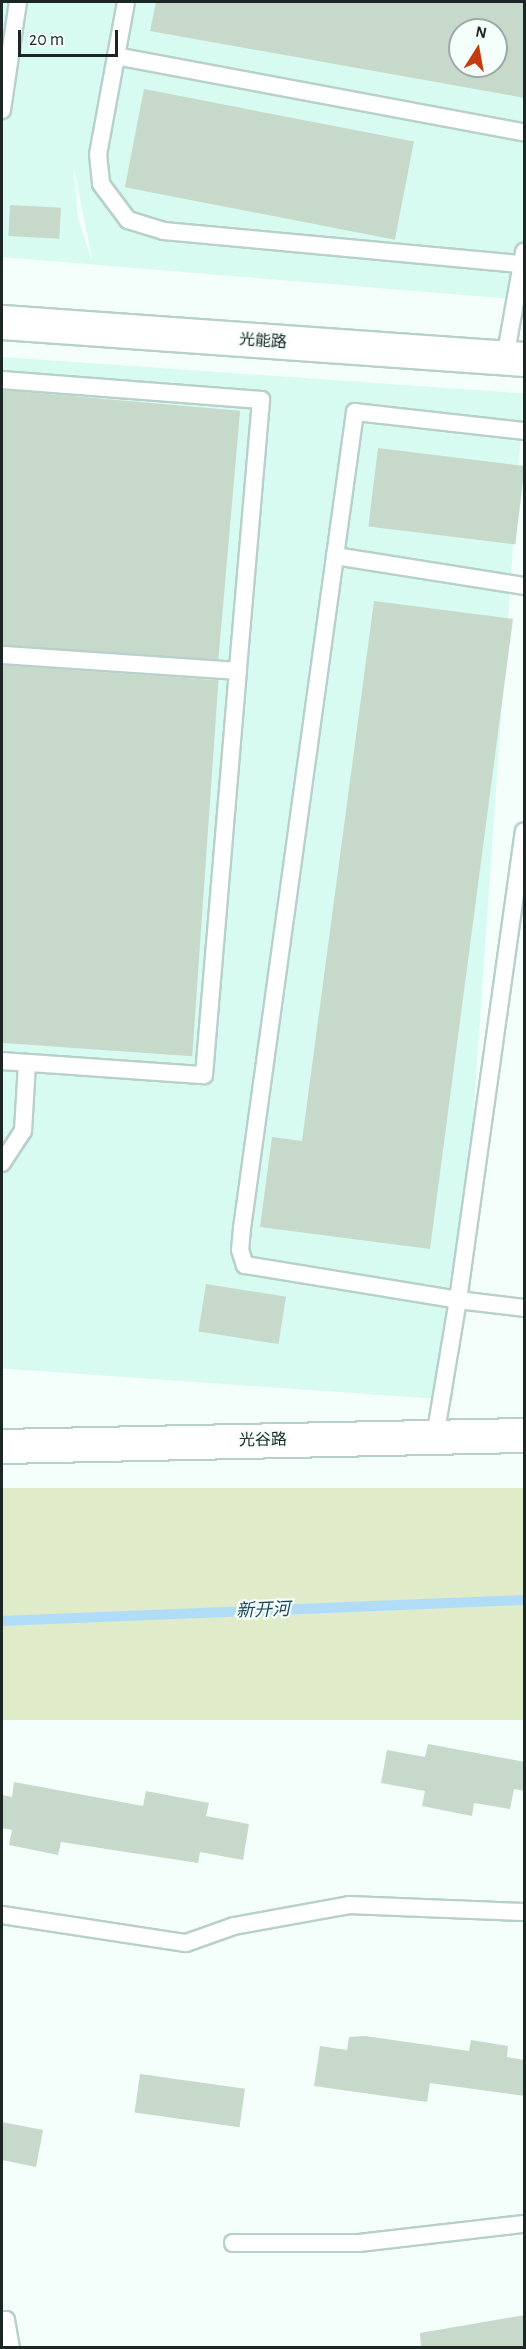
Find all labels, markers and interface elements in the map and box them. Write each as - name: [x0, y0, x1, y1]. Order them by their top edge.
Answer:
- scale bar: [21, 18, 122, 56]
- north arrow: [448, 18, 508, 78]
- text: N: [474, 23, 488, 41]
- text: 20 m: [29, 31, 64, 49]
- street label: 光能路: [238, 330, 288, 352]
- street label: 光谷路: [239, 1430, 287, 1450]
- water label: 新开河: [236, 1599, 290, 1623]

